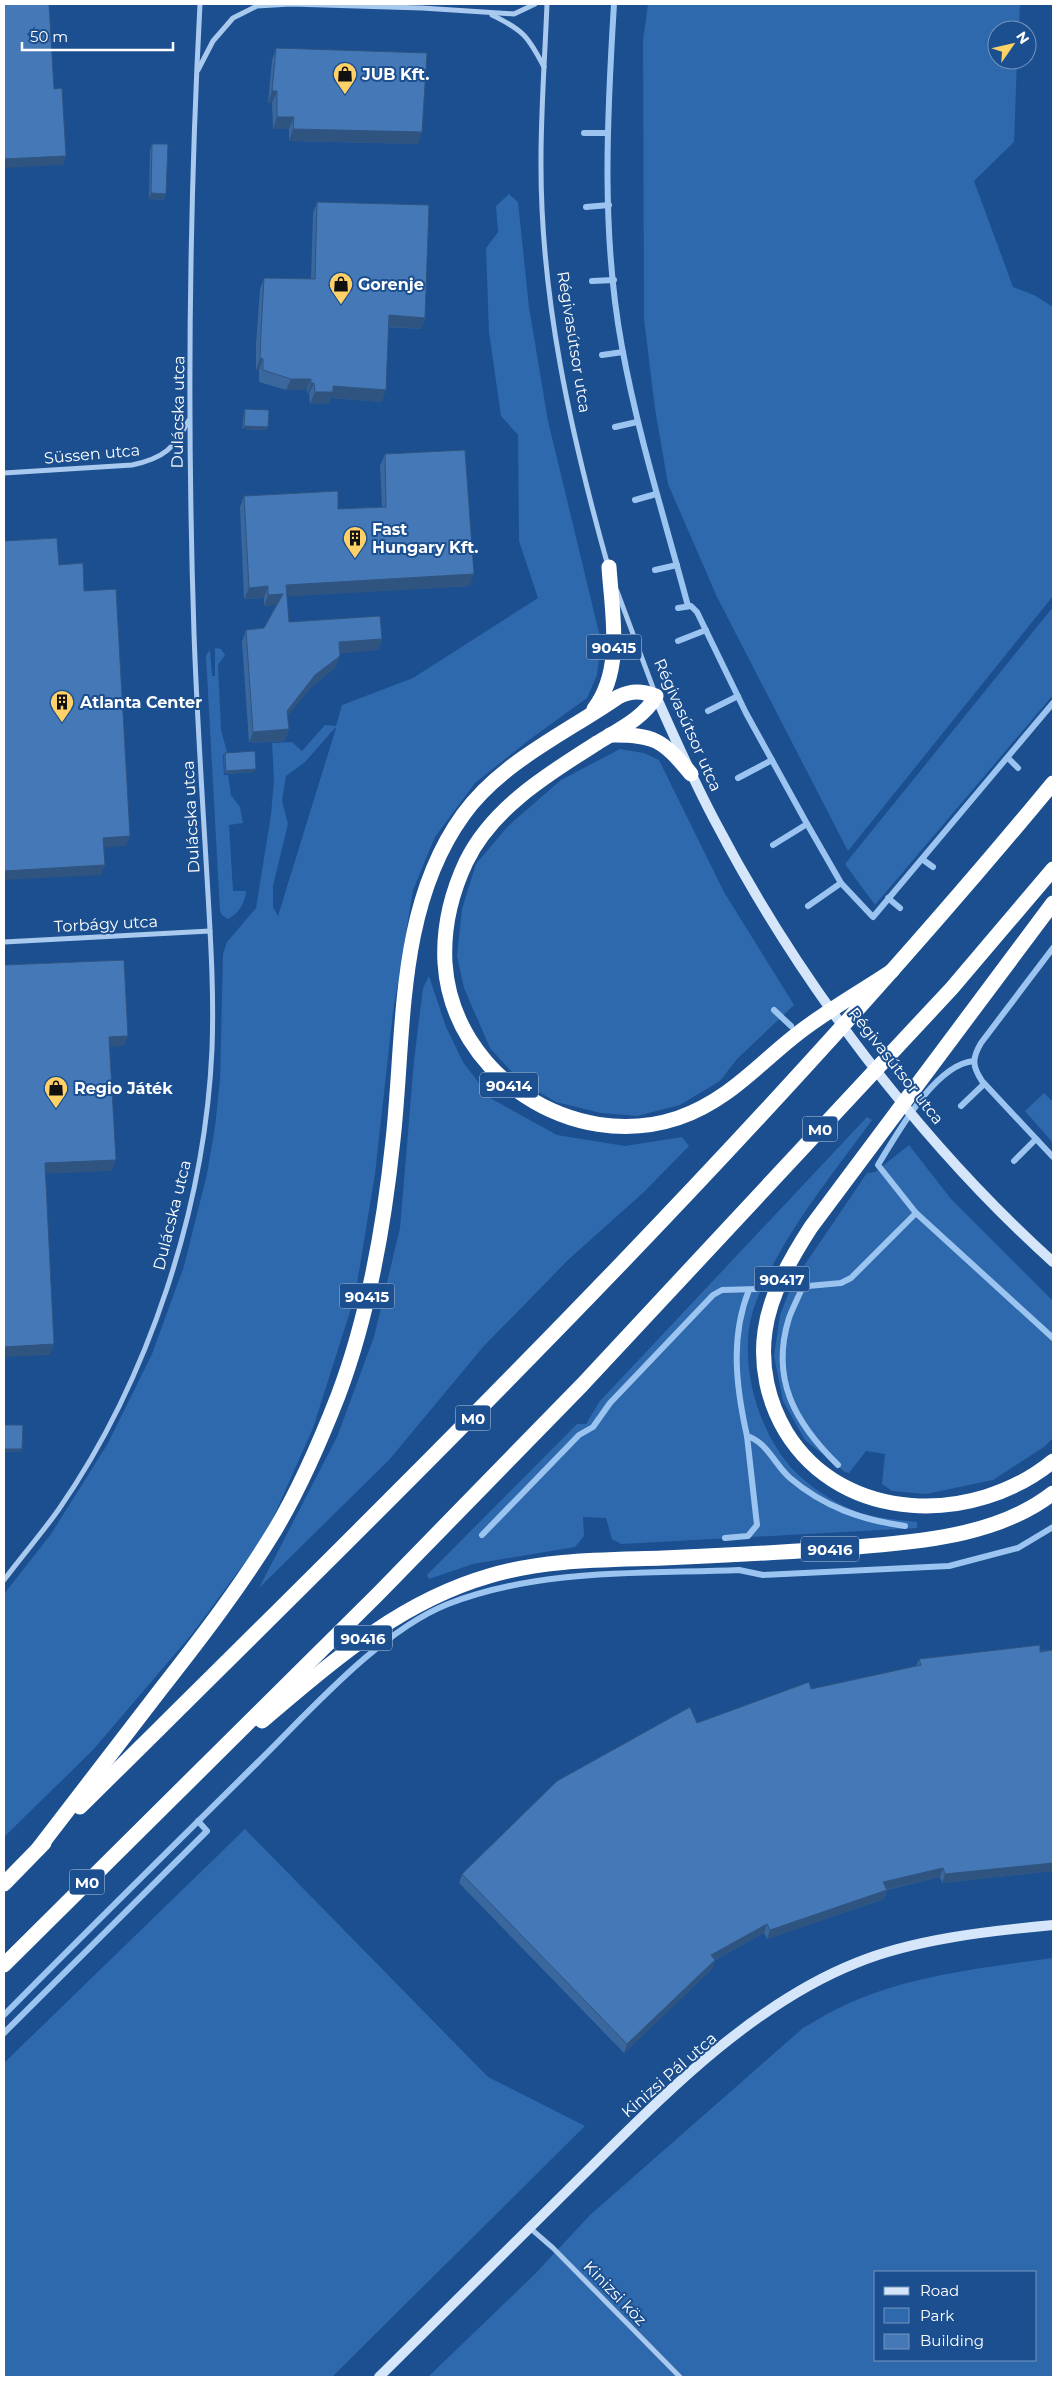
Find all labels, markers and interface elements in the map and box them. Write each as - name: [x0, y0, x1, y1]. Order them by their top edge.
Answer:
- scale bar: [22, 20, 174, 52]
- north arrow: [987, 20, 1037, 70]
- text: 50 m: [30, 27, 68, 46]
- text: N: [1012, 28, 1033, 47]
- shop icon: JUB Kft.: [332, 61, 358, 95]
- place label: JUB Kft.: [361, 65, 429, 84]
- street label: Régivasútsor utca: [553, 270, 595, 414]
- shop icon: Gorenje: [328, 271, 354, 305]
- place label: Gorenje: [358, 275, 424, 294]
- street label: Dulácska utca: [168, 355, 188, 469]
- street label: Süssen utca: [43, 440, 141, 468]
- place label: Fast Hungary Kft.: [372, 520, 478, 557]
- building icon: Fast Hungary Kft.: [342, 525, 368, 559]
- road number: 90415: [586, 634, 642, 660]
- street label: Régivasútsor utca: [650, 656, 726, 794]
- building icon: Atlanta Center: [49, 689, 75, 723]
- place label: Atlanta Center: [79, 693, 202, 712]
- street label: Dulácska utca: [179, 760, 203, 874]
- street label: Torbágy utca: [54, 912, 158, 936]
- street label: Régivasútsor utca: [844, 1004, 948, 1128]
- road number: 90414: [480, 1072, 538, 1098]
- shop icon: Regio Játék: [43, 1075, 69, 1109]
- place label: Regio Játék: [74, 1079, 173, 1098]
- road number: M0: [802, 1116, 838, 1142]
- street label: Dulácska utca: [149, 1158, 195, 1272]
- road number: 90417: [754, 1266, 810, 1292]
- road number: 90415: [340, 1284, 394, 1308]
- road number: M0: [456, 1406, 490, 1430]
- road number: 90416: [801, 1536, 859, 1562]
- road number: 90416: [334, 1626, 392, 1650]
- road number: M0: [70, 1870, 104, 1894]
- street label: Kinizsi Pál utca: [618, 2029, 720, 2121]
- street label: Kinizsi köz: [579, 2257, 651, 2329]
- legend: [874, 2271, 1037, 2361]
- text: Road: [920, 2281, 959, 2300]
- text: Park: [920, 2306, 954, 2325]
- text: Building: [920, 2331, 984, 2350]

